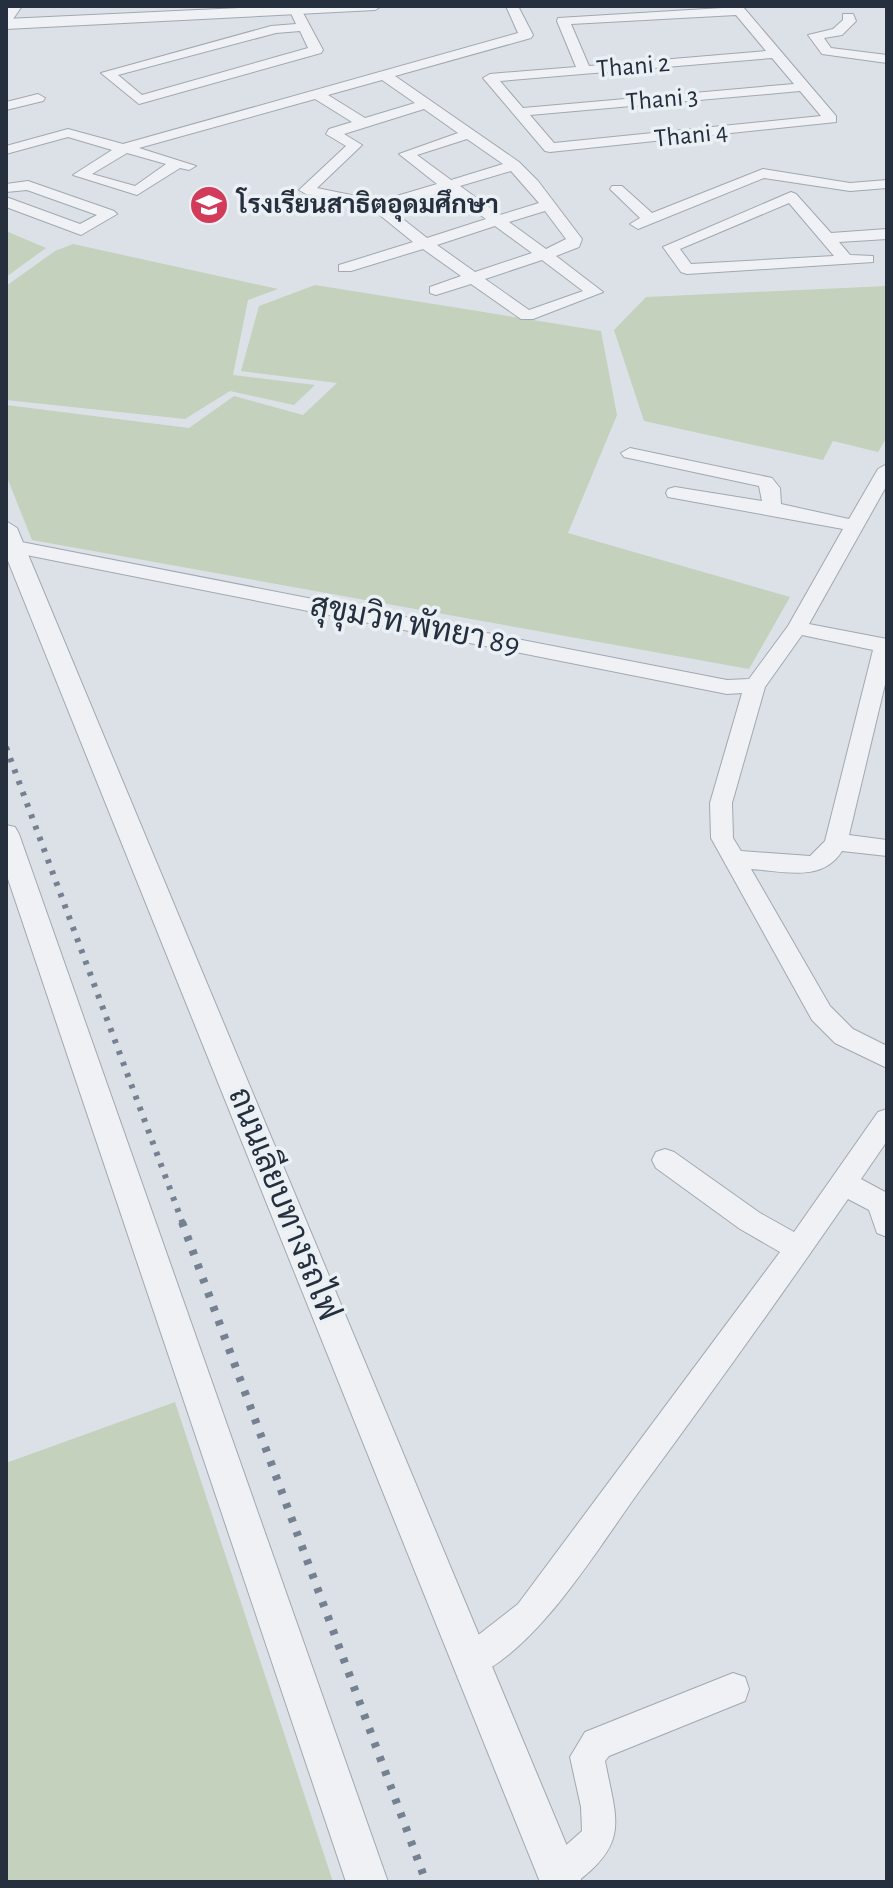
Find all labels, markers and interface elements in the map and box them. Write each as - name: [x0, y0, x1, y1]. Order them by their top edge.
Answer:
- street label: Thani 2: [595, 50, 671, 82]
- street label: Thani 3: [625, 83, 699, 115]
- street label: Thani 4: [653, 118, 729, 152]
- school or university icon: โรงเรียนสาธิตอุดมศึกษา: [188, 184, 230, 226]
- place label: โรงเรียนสาธิตอุดมศึกษา: [235, 187, 499, 222]
- street label: สุขุมวิท พัทยา 89: [306, 585, 523, 666]
- street label: ถนนเลียบทางรถไฟ: [223, 1081, 351, 1325]

